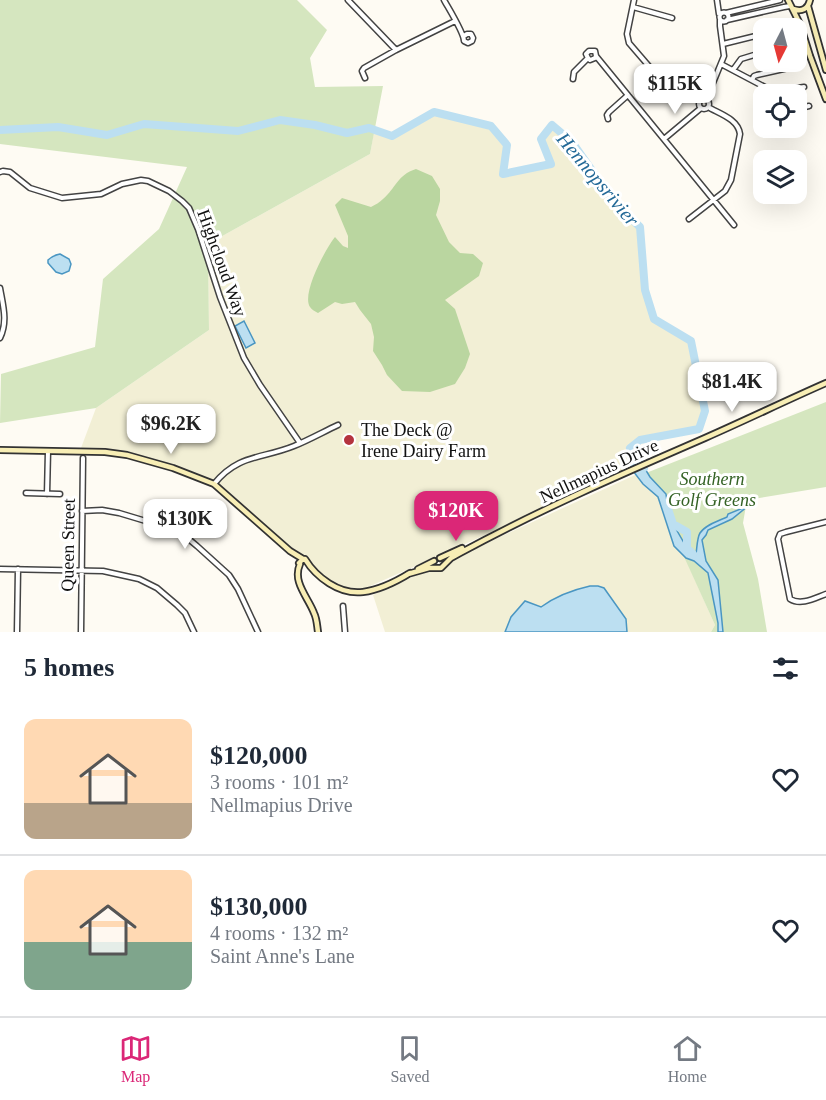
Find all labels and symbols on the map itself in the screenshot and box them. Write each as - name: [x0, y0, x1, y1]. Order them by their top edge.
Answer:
- north arrow: [753, 18, 807, 72]
- pin: $115K: [633, 64, 717, 115]
- water label: Hennopsrivier: [551, 127, 644, 231]
- street label: Highcloud Way: [193, 207, 251, 319]
- pin: $81.4K: [683, 362, 781, 413]
- pin: $96.2K: [122, 404, 220, 455]
- place label: The Deck @ Irene Dairy Farm: [361, 420, 486, 461]
- marker: The Deck @ Irene Dairy Farm: [342, 433, 356, 447]
- street label: Nellmapius Drive: [537, 435, 661, 507]
- park label: Southern Golf Greens: [668, 469, 756, 510]
- pin: $120K: [414, 491, 498, 542]
- street label: Queen Street: [57, 498, 79, 592]
- pin: $130K: [143, 499, 227, 550]

